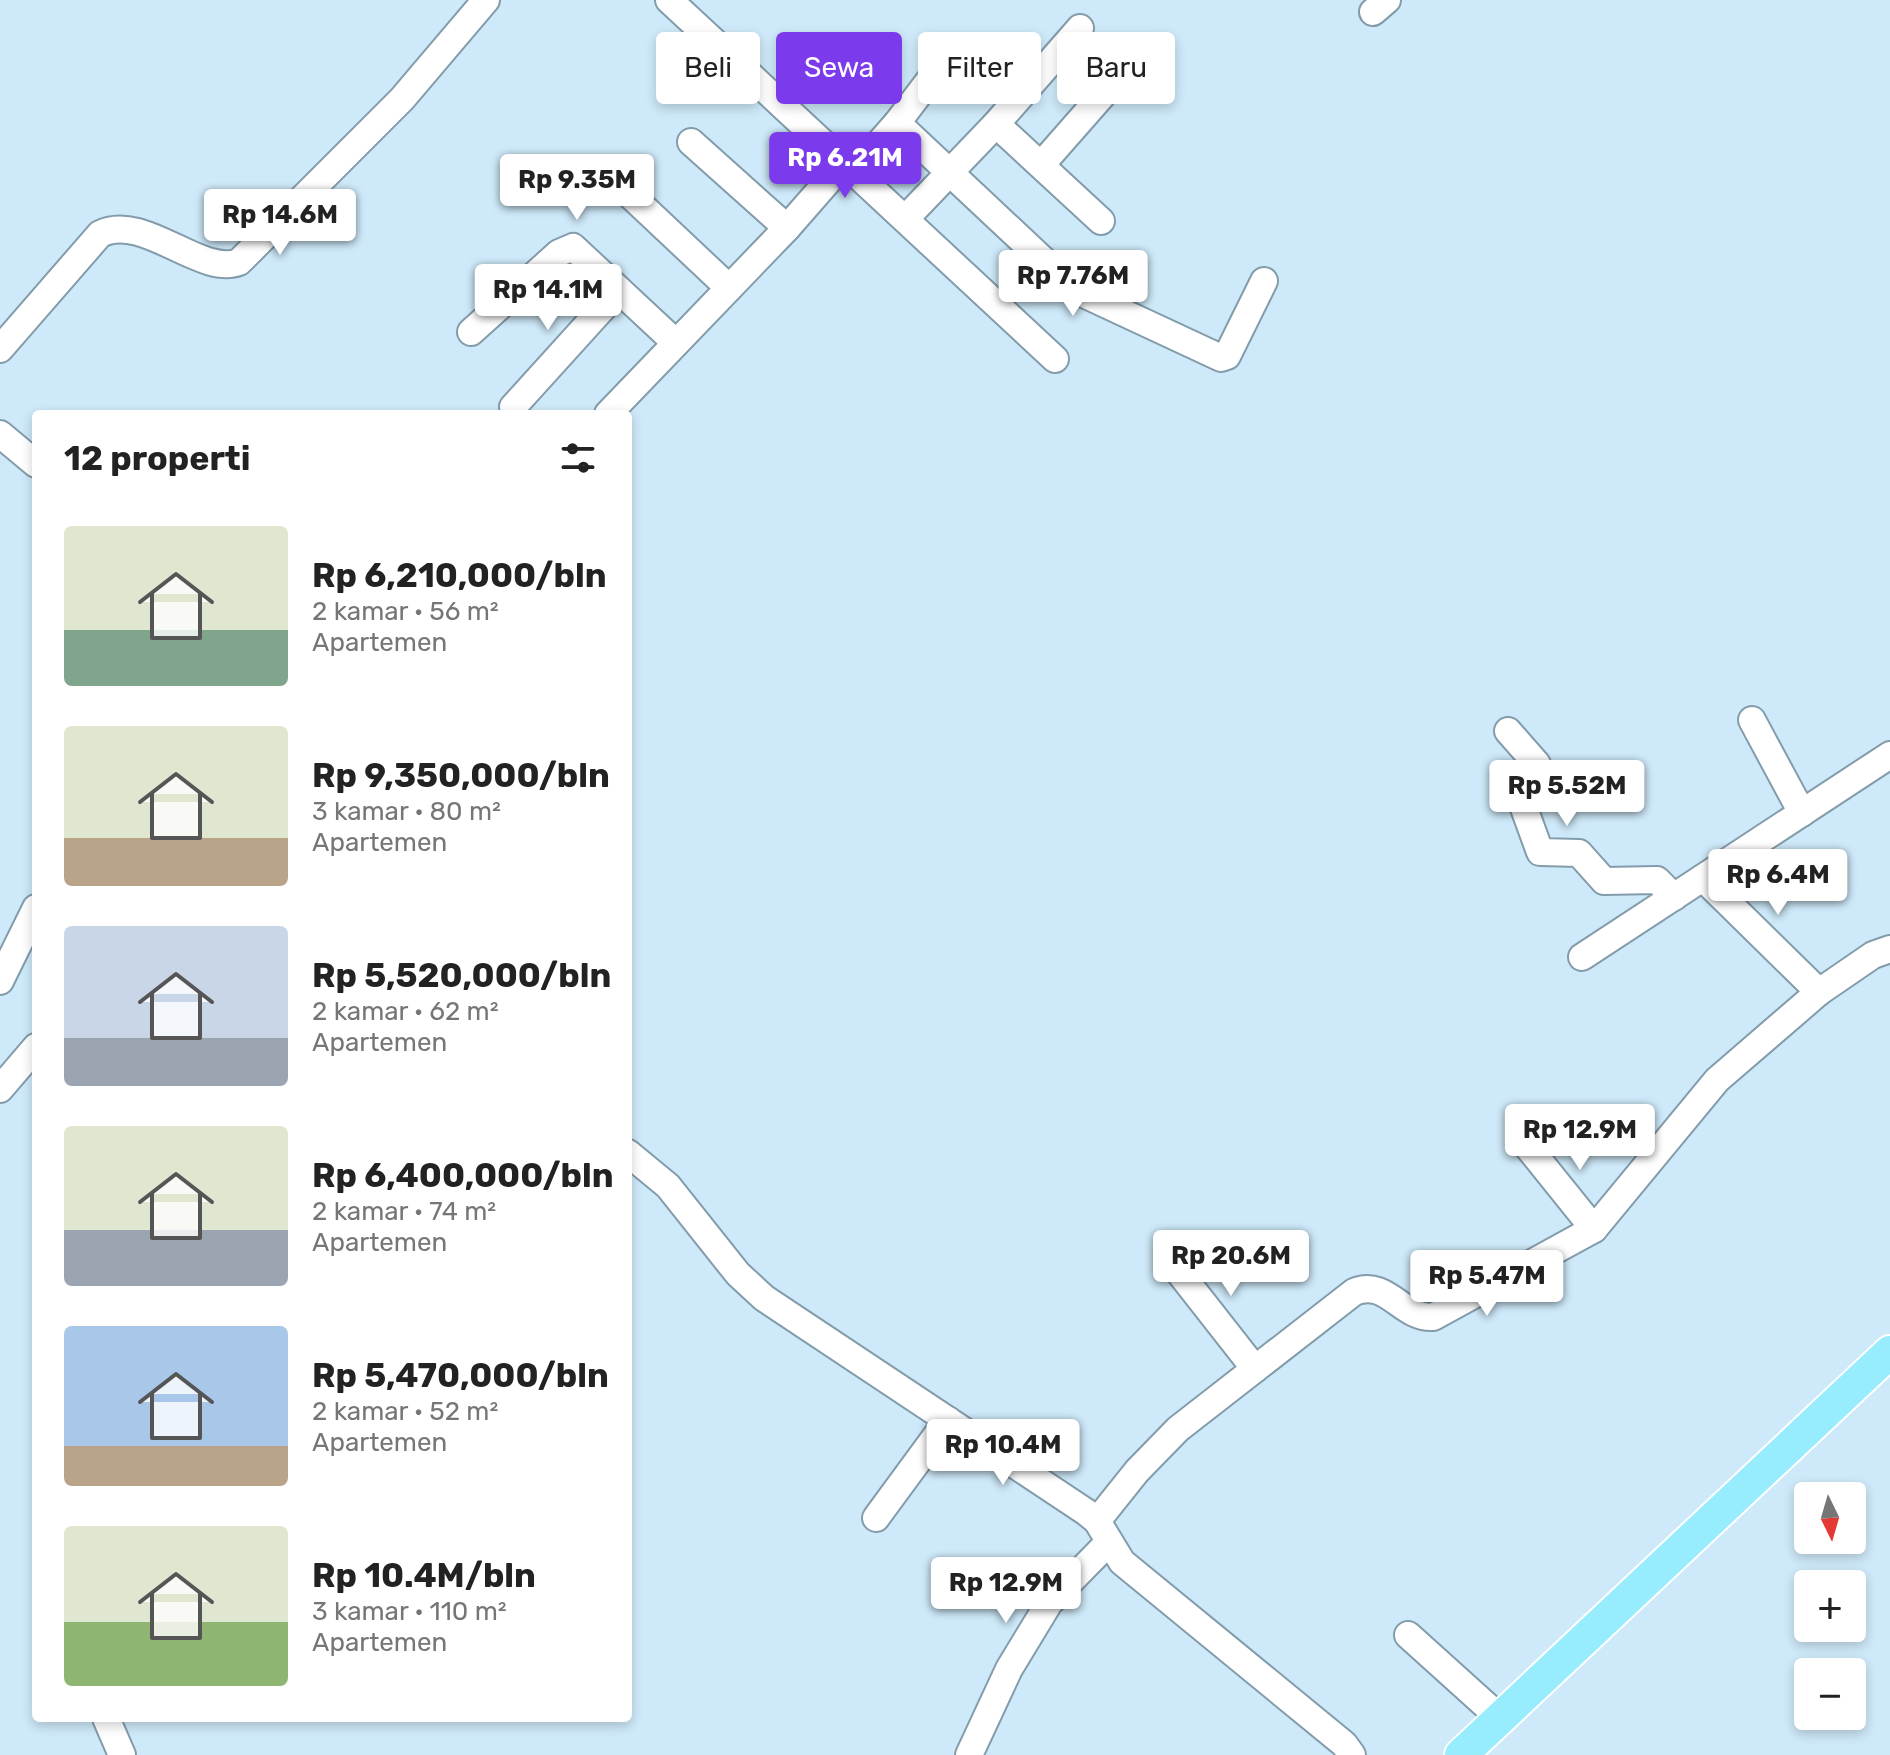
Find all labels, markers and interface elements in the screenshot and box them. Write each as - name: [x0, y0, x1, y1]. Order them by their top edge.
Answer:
- chip: Beli: [656, 32, 760, 104]
- chip: Sewa: [776, 32, 902, 104]
- chip: Filter: [918, 32, 1041, 104]
- chip: Baru: [1057, 32, 1175, 104]
- pin: Rp 6.21M: [762, 132, 928, 200]
- text: Rp 6.21M: [787, 142, 903, 173]
- pin: Rp 9.35M: [494, 154, 660, 222]
- text: Rp 9.35M: [518, 164, 636, 195]
- pin: Rp 14.6M: [197, 189, 363, 257]
- text: Rp 14.6M: [222, 199, 338, 230]
- pin: Rp 7.76M: [990, 250, 1156, 318]
- text: Rp 7.76M: [1017, 260, 1129, 291]
- pin: Rp 14.1M: [465, 264, 631, 332]
- text: Rp 14.1M: [493, 274, 603, 305]
- icon: filters: [556, 436, 600, 480]
- text: 12 properti: [64, 438, 250, 479]
- text: Rp 6,210,000/bln: [312, 555, 607, 596]
- icon: home: [128, 558, 224, 654]
- text: 2 kamar · 56 m²: [312, 596, 499, 627]
- text: Apartemen: [312, 627, 447, 658]
- text: Rp 9,350,000/bln: [312, 755, 610, 796]
- icon: home: [128, 758, 224, 854]
- pin: Rp 5.52M: [1484, 760, 1650, 828]
- text: Rp 5.52M: [1507, 770, 1627, 801]
- text: 3 kamar · 80 m²: [312, 796, 501, 827]
- text: Apartemen: [312, 827, 447, 858]
- pin: Rp 6.4M: [1704, 849, 1852, 917]
- text: Rp 6.4M: [1726, 859, 1830, 890]
- text: Rp 5,520,000/bln: [312, 955, 611, 996]
- icon: home: [128, 958, 224, 1054]
- text: 2 kamar · 62 m²: [312, 996, 499, 1027]
- text: Apartemen: [312, 1027, 447, 1058]
- pin: Rp 12.9M: [1497, 1104, 1663, 1172]
- text: Rp 12.9M: [1523, 1114, 1637, 1145]
- text: Rp 6,400,000/bln: [312, 1155, 614, 1196]
- icon: home: [128, 1158, 224, 1254]
- text: 2 kamar · 74 m²: [312, 1196, 496, 1227]
- text: Apartemen: [312, 1227, 447, 1258]
- pin: Rp 20.6M: [1148, 1230, 1314, 1298]
- text: Rp 20.6M: [1171, 1240, 1291, 1271]
- pin: Rp 5.47M: [1404, 1250, 1570, 1318]
- text: Rp 5.47M: [1428, 1260, 1546, 1291]
- text: Rp 5,470,000/bln: [312, 1355, 609, 1396]
- icon: home: [128, 1358, 224, 1454]
- text: 2 kamar · 52 m²: [312, 1396, 498, 1427]
- pin: Rp 10.4M: [920, 1419, 1086, 1487]
- text: Apartemen: [312, 1427, 447, 1458]
- text: Rp 10.4M: [945, 1429, 1061, 1460]
- north arrow: [1794, 1482, 1866, 1554]
- map controls: [1794, 1482, 1866, 1730]
- text: Rp 10.4M/bln: [312, 1555, 536, 1596]
- pin: Rp 12.9M: [923, 1557, 1089, 1625]
- icon: home: [128, 1558, 224, 1654]
- text: Rp 12.9M: [949, 1567, 1063, 1598]
- button: +: [1794, 1570, 1866, 1642]
- text: 3 kamar · 110 m²: [312, 1596, 507, 1627]
- text: Apartemen: [312, 1627, 447, 1658]
- button: −: [1794, 1658, 1866, 1730]

